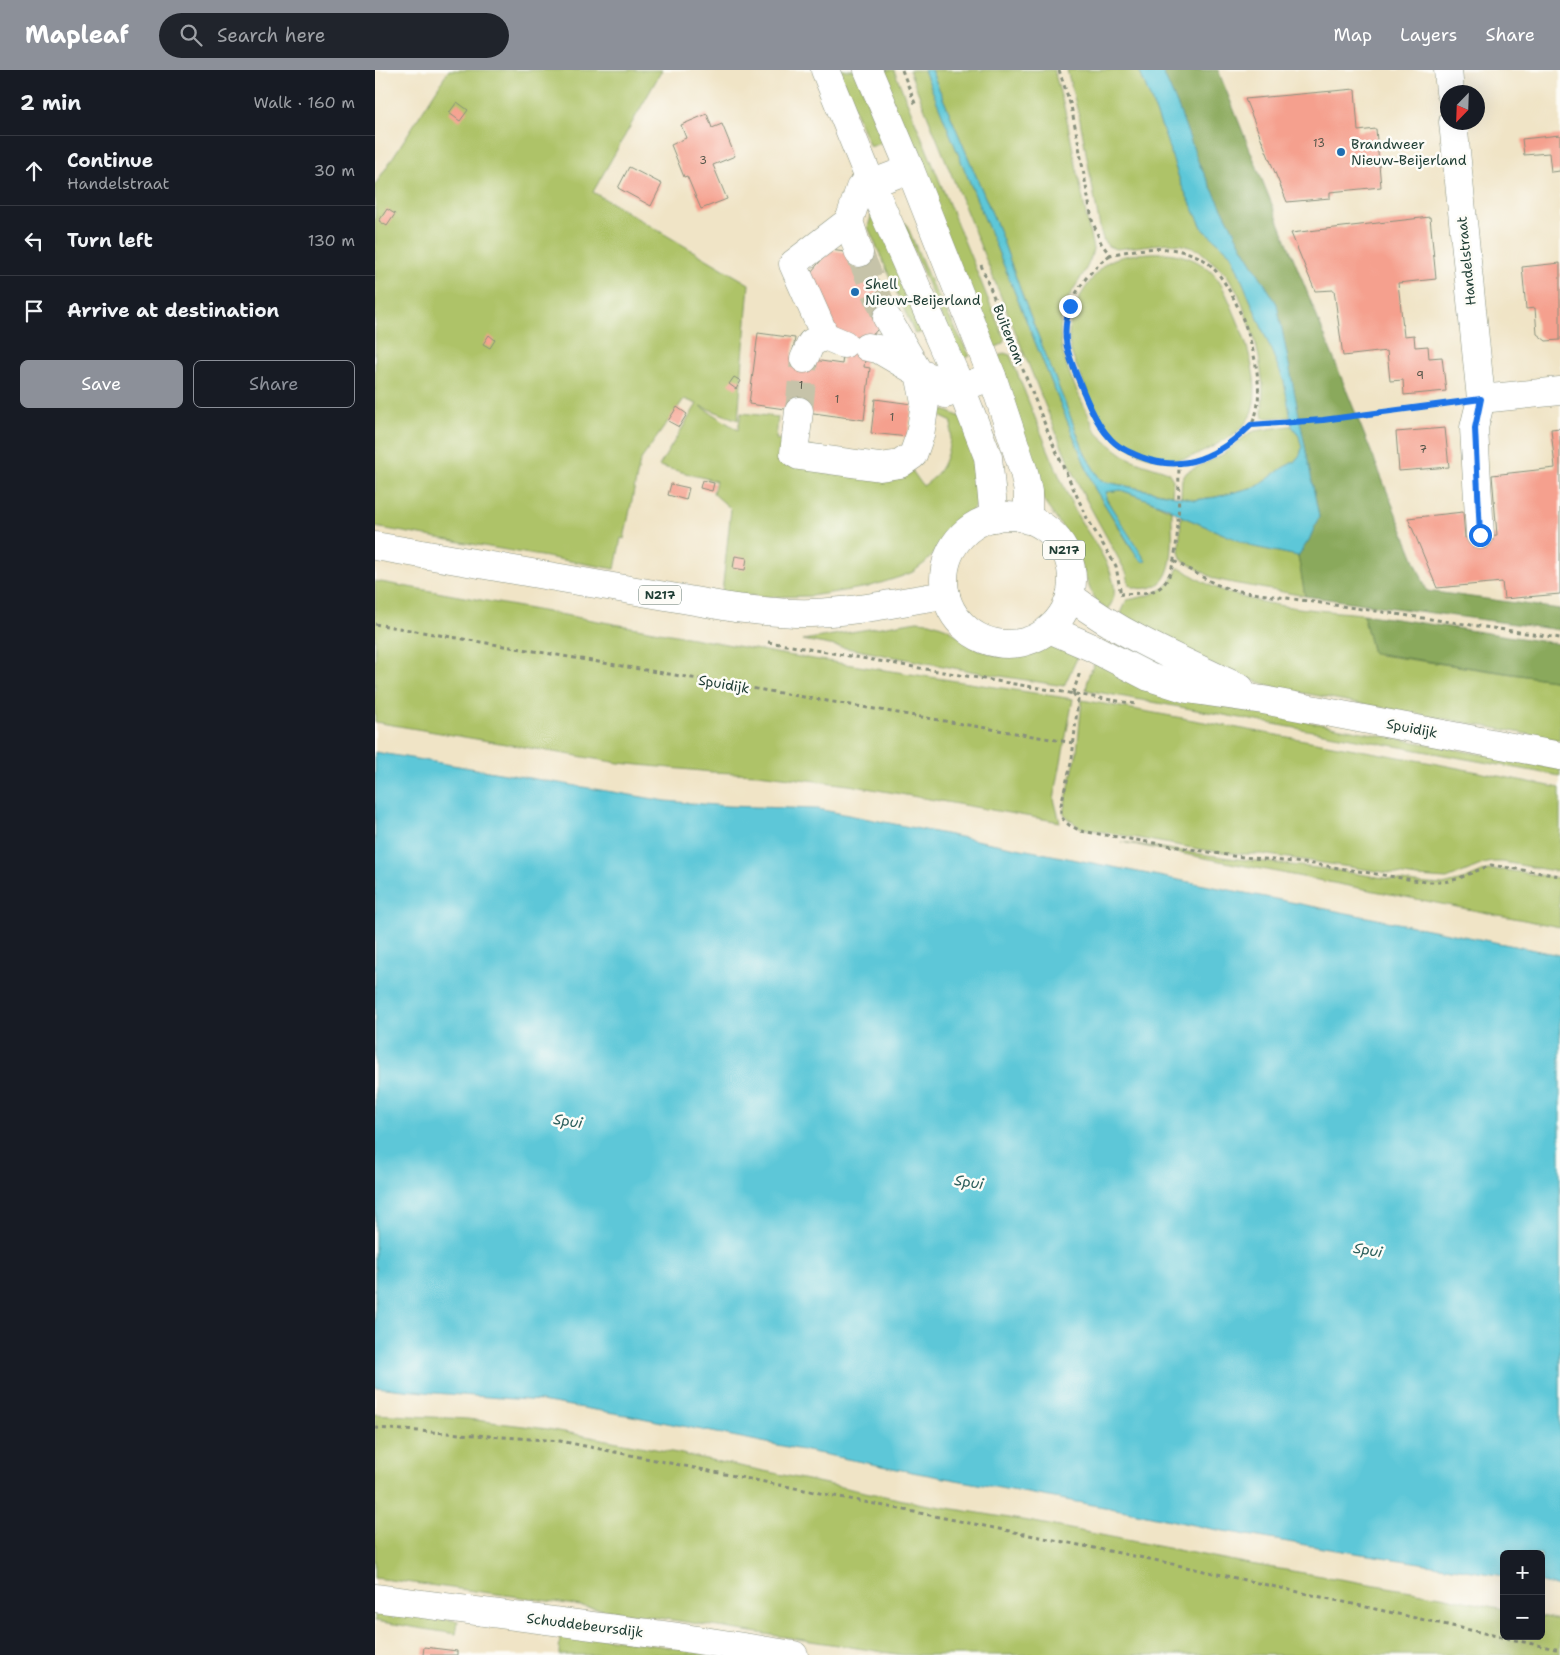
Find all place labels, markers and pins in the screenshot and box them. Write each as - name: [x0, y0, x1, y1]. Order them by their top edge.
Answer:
- place label: Brandweer Nieuw-Beijerland: [1351, 135, 1467, 169]
- marker: Brandweer Nieuw-Beijerland: [1335, 146, 1347, 158]
- place label: Shell Nieuw-Beijerland: [865, 275, 981, 309]
- marker: Shell Nieuw-Beijerland: [849, 286, 861, 298]

